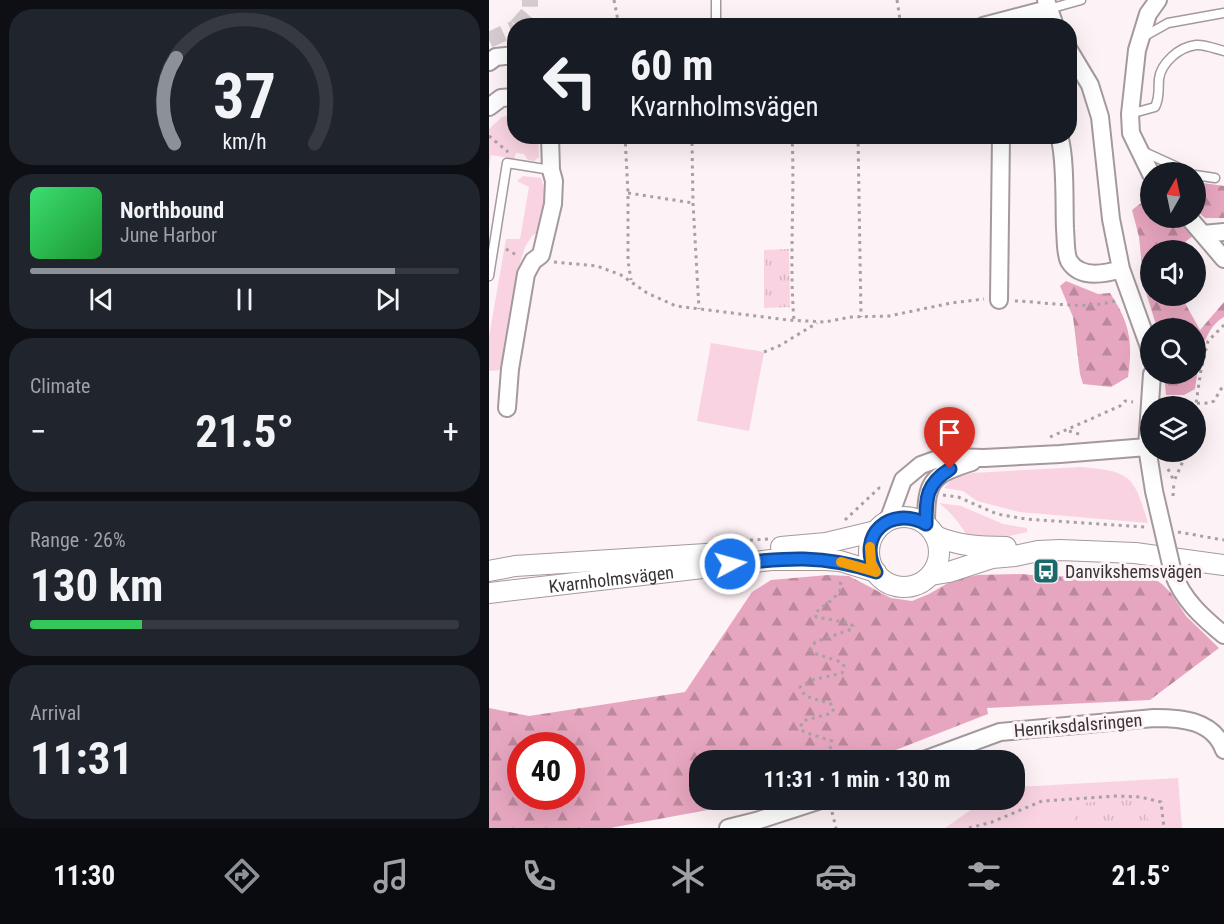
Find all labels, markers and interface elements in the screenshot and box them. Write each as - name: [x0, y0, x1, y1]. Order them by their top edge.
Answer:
- text: 60 m: [630, 41, 713, 90]
- icon: left: [531, 42, 609, 120]
- text: 37: [213, 60, 276, 133]
- text: Kvarnholmsvägen: [630, 91, 819, 123]
- text: km/h: [222, 129, 267, 154]
- north arrow: [1140, 162, 1206, 228]
- map controls: [1140, 162, 1206, 462]
- text: Northbound: [120, 198, 224, 223]
- text: June Harbor: [120, 223, 217, 247]
- button: sound: [1140, 240, 1206, 306]
- icon: previous: [85, 283, 118, 316]
- icon: pause: [228, 283, 261, 316]
- icon: next: [371, 283, 404, 316]
- button: search: [1140, 318, 1206, 384]
- text: Climate: [30, 374, 90, 398]
- button: layers: [1140, 396, 1206, 462]
- text: 21.5°: [195, 405, 294, 458]
- pin: [924, 407, 975, 469]
- text: −: [30, 412, 47, 451]
- text: +: [443, 412, 459, 451]
- icon: arrive: [933, 416, 966, 449]
- text: Range · 26%: [30, 528, 126, 552]
- position arrow: [698, 532, 762, 596]
- bus stop icon: Danvikshemsvägen: [1031, 556, 1061, 586]
- text: 130 km: [30, 559, 163, 612]
- street label: Kvarnholmsvägen: [547, 561, 675, 596]
- place label: Danvikshemsvägen: [1065, 561, 1202, 582]
- text: Arrival: [30, 701, 81, 725]
- street label: Henriksdalsringen: [1013, 709, 1143, 741]
- text: 11:31: [30, 732, 133, 785]
- speed limit sign: 40: [507, 732, 585, 810]
- text: 11:31 · 1 min · 130 m: [764, 767, 950, 792]
- icon: directions: [221, 855, 263, 897]
- icon: music: [370, 855, 412, 897]
- icon: phone: [518, 855, 560, 897]
- icon: climate: [667, 855, 709, 897]
- icon: car: [815, 855, 857, 897]
- icon: filters: [963, 855, 1005, 897]
- text: 11:30: [53, 860, 115, 892]
- text: 21.5°: [1112, 860, 1171, 892]

